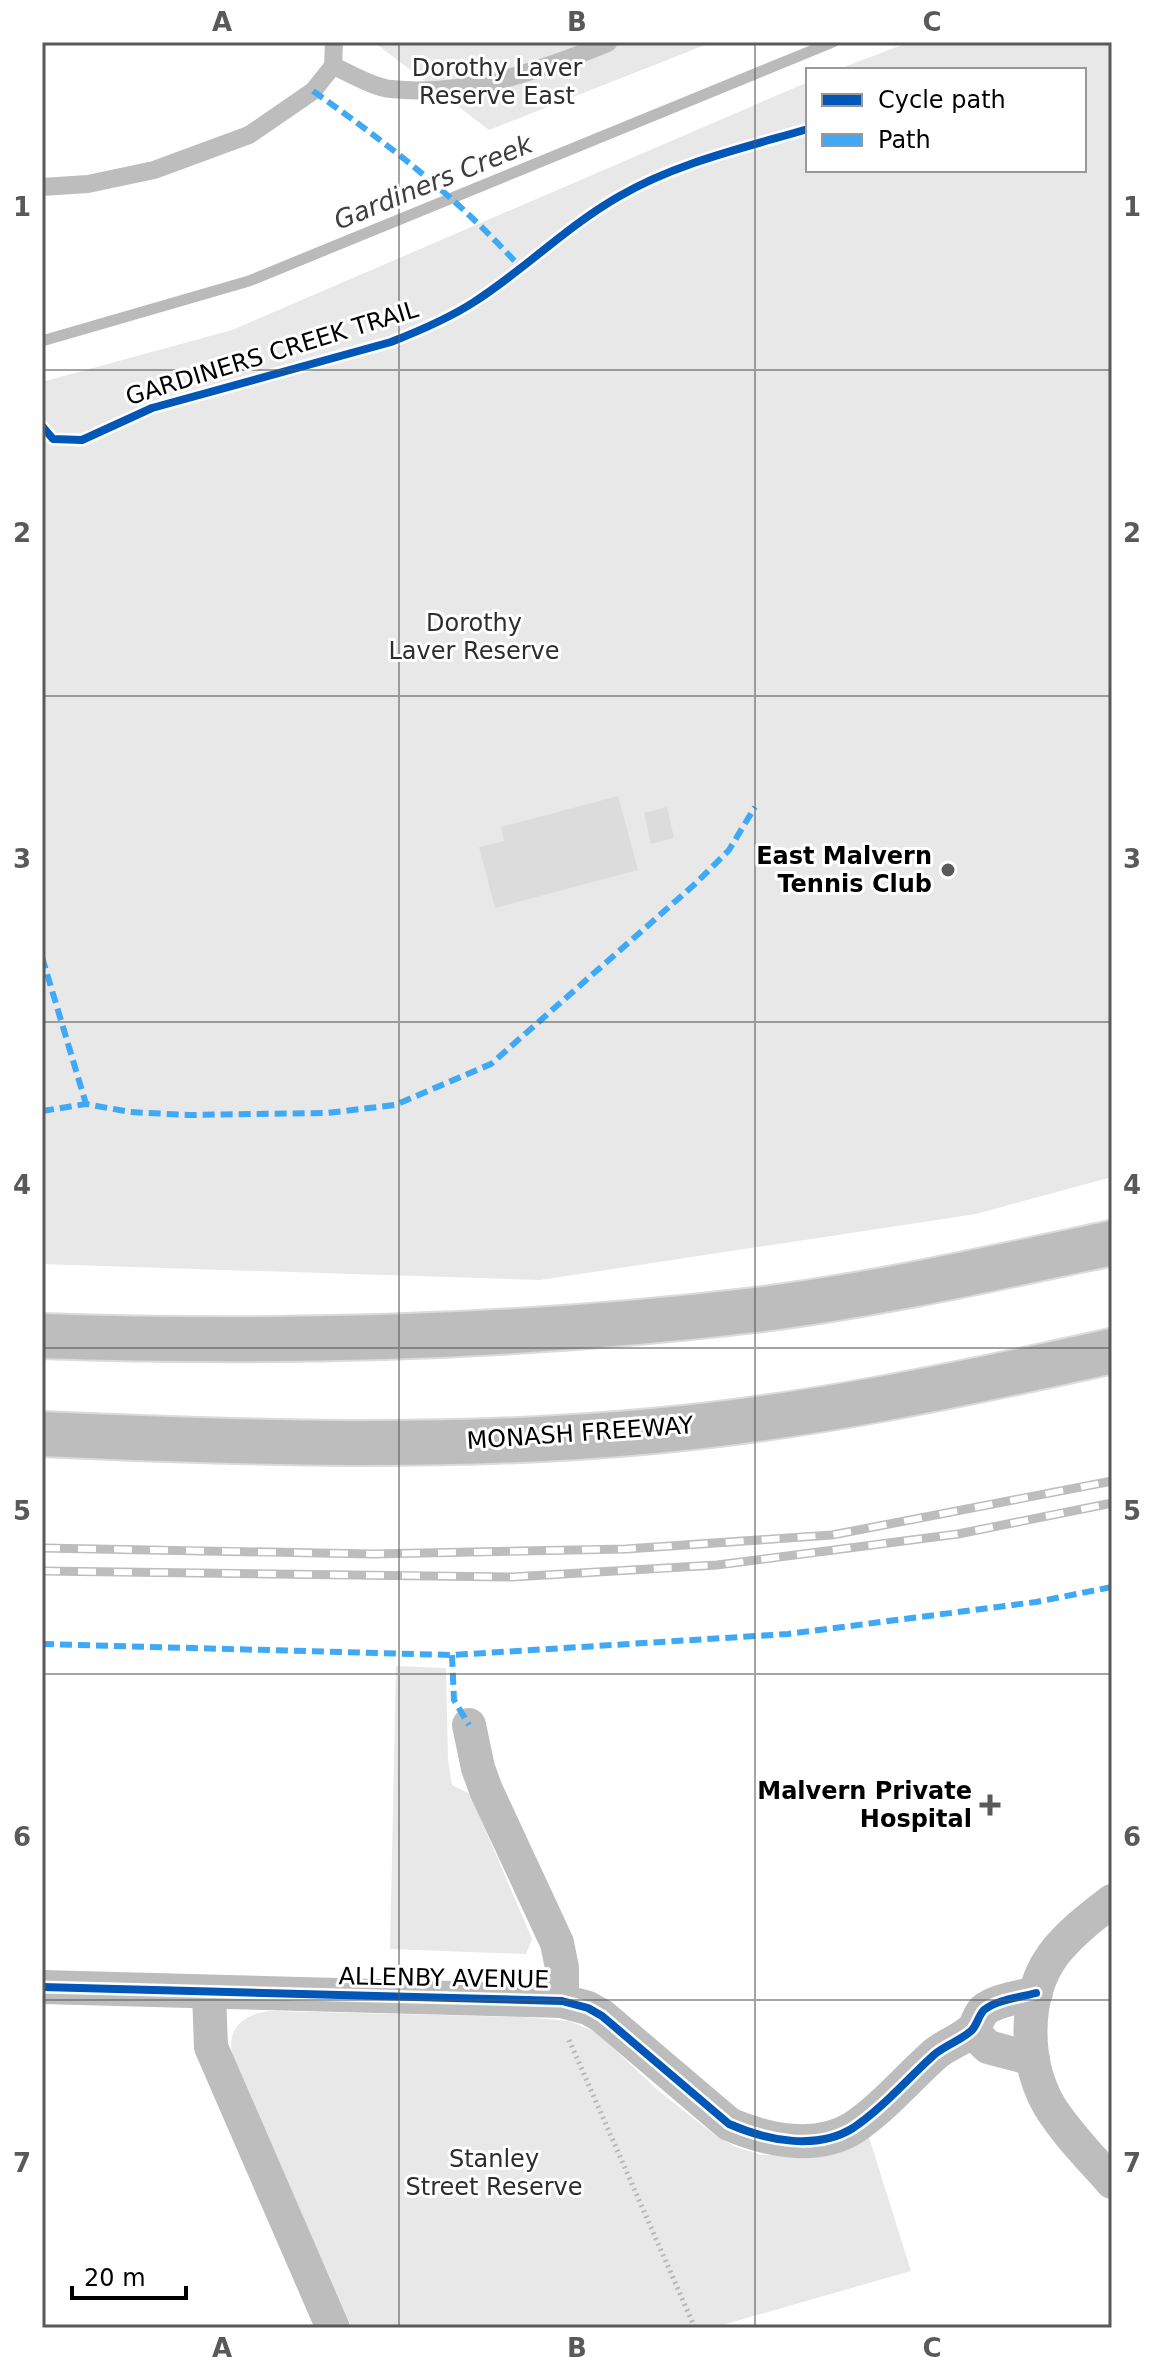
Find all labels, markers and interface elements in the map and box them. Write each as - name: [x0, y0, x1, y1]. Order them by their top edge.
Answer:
- text: A: [212, 7, 232, 37]
- text: B: [567, 7, 587, 37]
- text: C: [922, 7, 942, 37]
- park label: Dorothy Laver Reserve East: [412, 54, 582, 110]
- legend: [806, 68, 1086, 172]
- text: Cycle path: [878, 86, 1006, 114]
- text: Path: [878, 126, 931, 154]
- water label: Gardiners Creek: [329, 128, 537, 235]
- text: 1: [13, 192, 31, 222]
- text: 1: [1123, 192, 1141, 222]
- street label: GARDINERS CREEK TRAIL: [122, 295, 422, 411]
- text: 2: [13, 518, 31, 548]
- text: 2: [1123, 518, 1141, 548]
- park label: Dorothy Laver Reserve: [388, 609, 560, 665]
- place label: East Malvern Tennis Club: [756, 842, 932, 898]
- text: 3: [13, 844, 31, 874]
- text: 3: [1123, 844, 1141, 874]
- marker: East Malvern Tennis Club: [939, 861, 957, 879]
- text: 4: [13, 1170, 31, 1200]
- text: 4: [1123, 1170, 1141, 1200]
- street label: MONASH FREEWAY: [466, 1411, 695, 1455]
- text: 5: [13, 1496, 31, 1526]
- text: 5: [1123, 1496, 1141, 1526]
- place label: Malvern Private Hospital: [757, 1777, 972, 1833]
- marker: Malvern Private Hospital: [979, 1794, 1001, 1816]
- text: 6: [13, 1822, 31, 1852]
- text: 6: [1123, 1822, 1141, 1852]
- street label: ALLENBY AVENUE: [338, 1962, 550, 1994]
- park label: Stanley Street Reserve: [405, 2145, 583, 2201]
- text: 7: [13, 2148, 31, 2178]
- text: 7: [1123, 2148, 1141, 2178]
- scale bar: [72, 2250, 186, 2300]
- text: 20 m: [84, 2264, 146, 2292]
- text: A: [212, 2333, 232, 2363]
- text: B: [567, 2333, 587, 2363]
- text: C: [922, 2333, 942, 2363]

